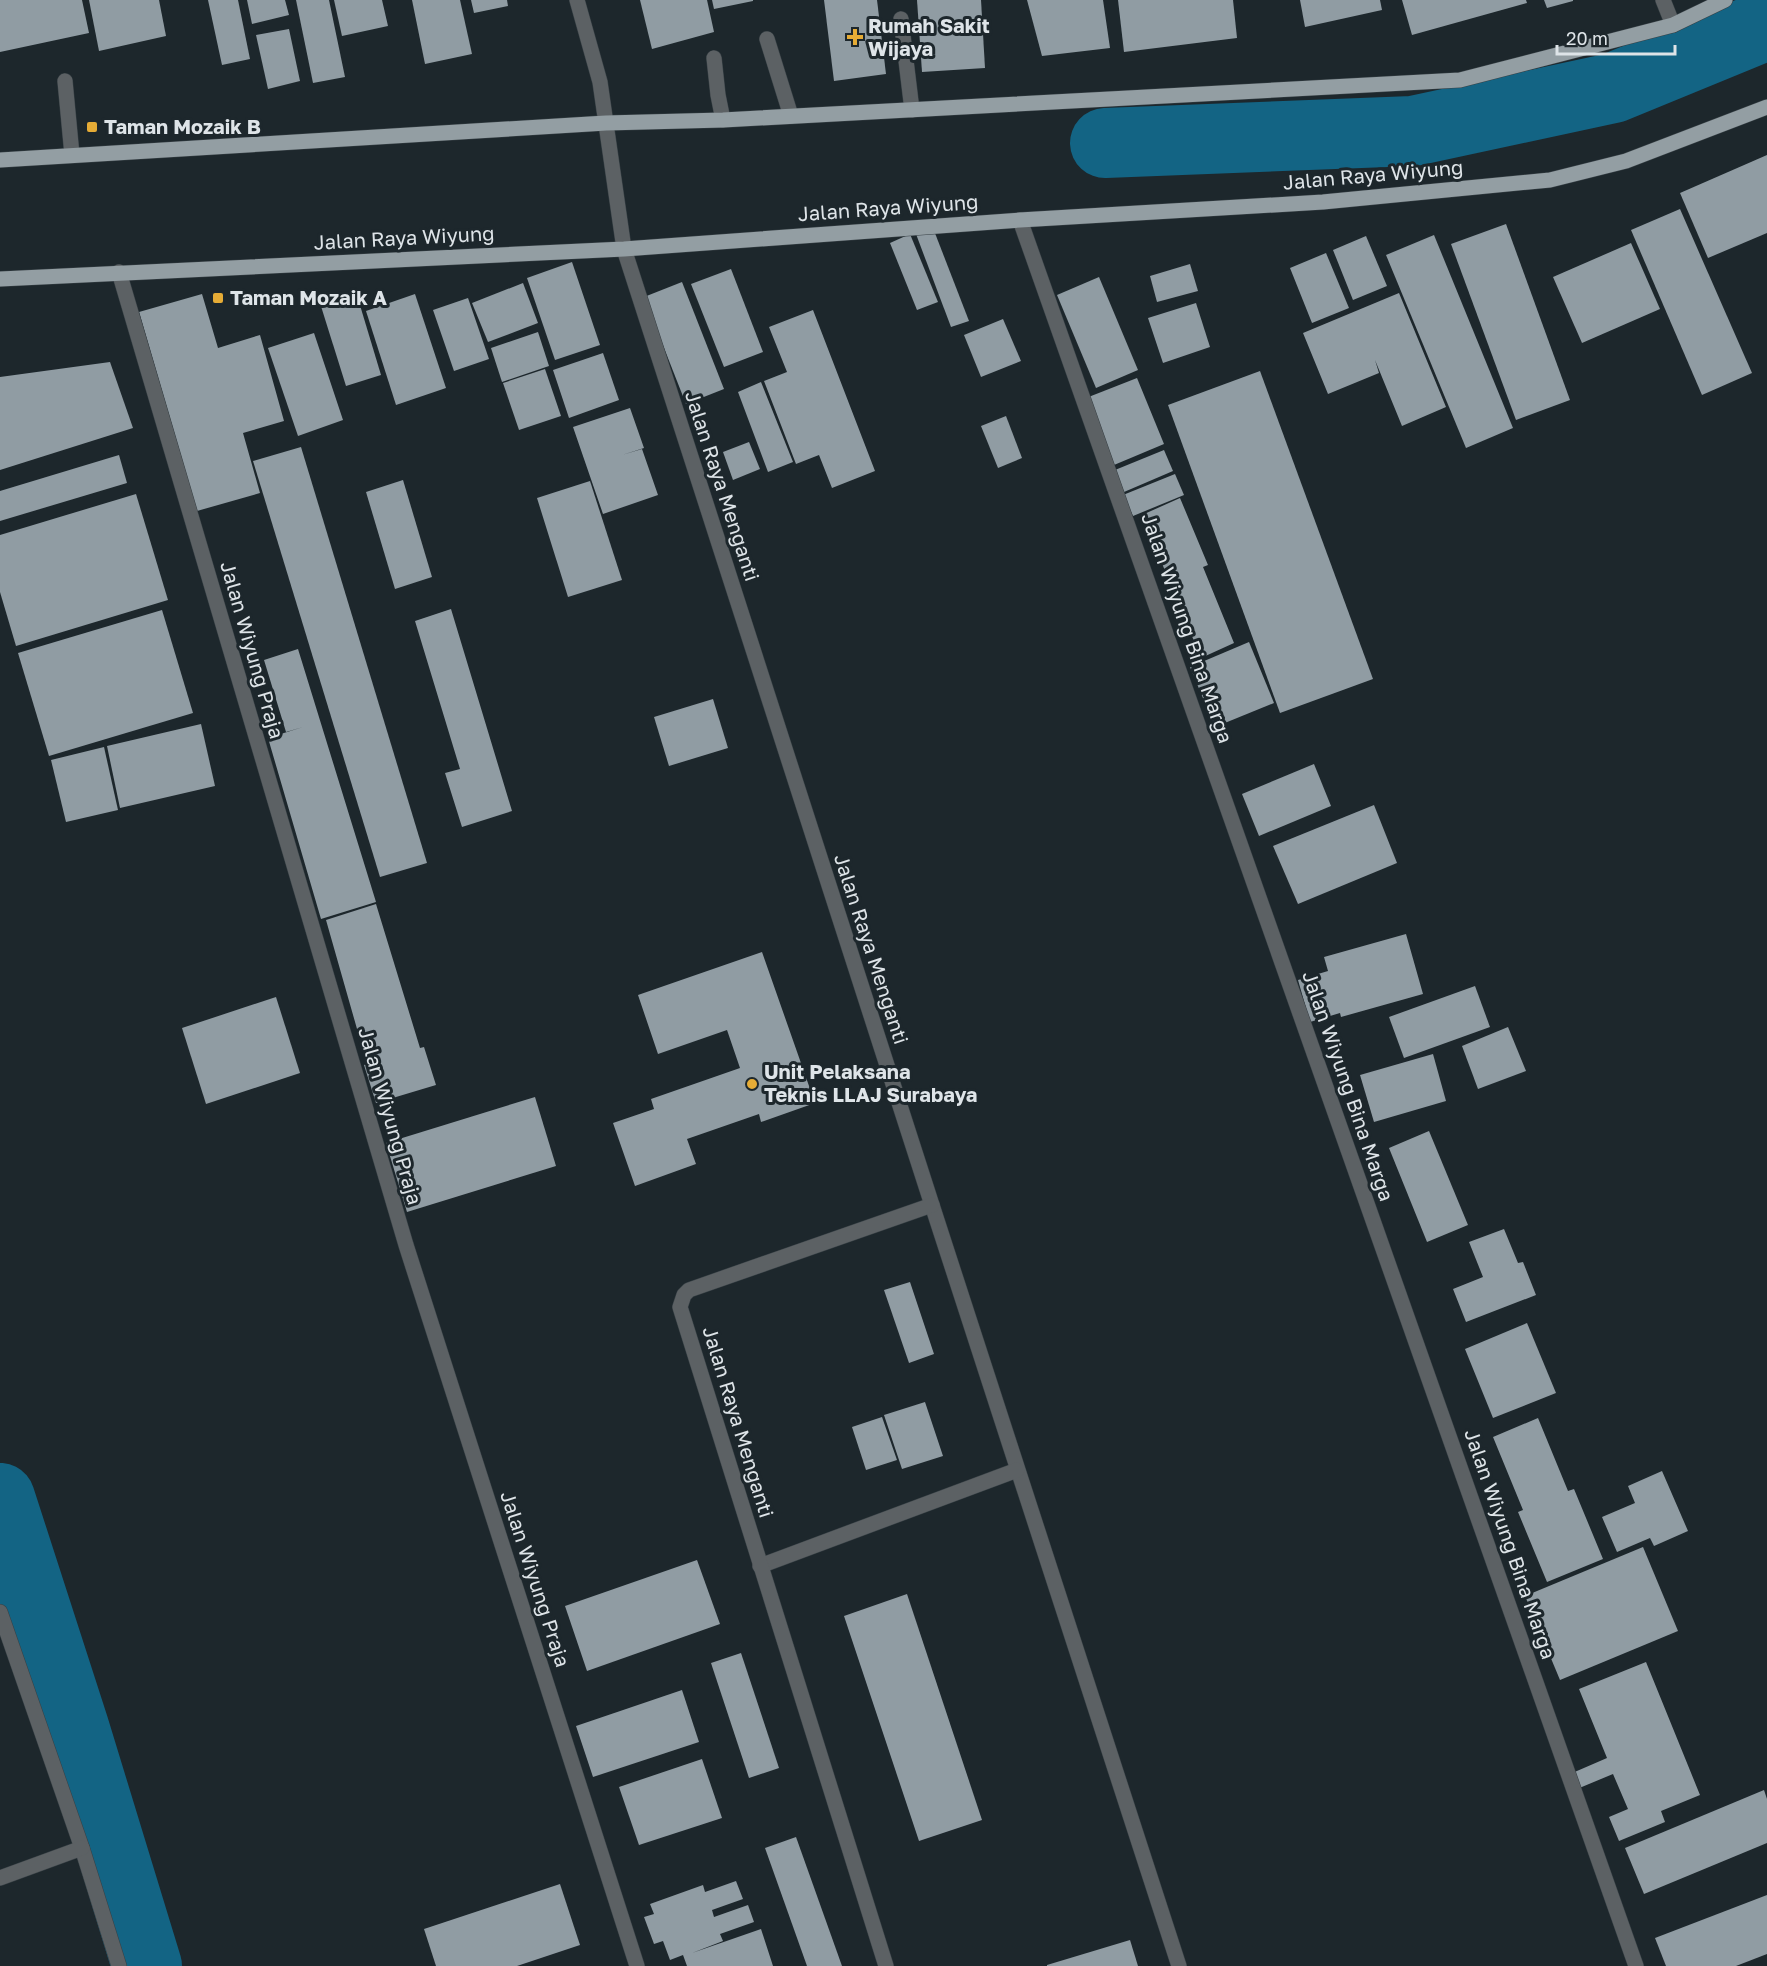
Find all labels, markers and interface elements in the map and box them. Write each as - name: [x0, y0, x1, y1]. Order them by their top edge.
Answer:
- place label: Rumah Sakit Wijaya: [868, 13, 990, 60]
- scale bar: [1557, 18, 1676, 56]
- text: 20 m: [1566, 27, 1608, 49]
- marker: Rumah Sakit Wijaya: [846, 28, 864, 46]
- place label: Taman Mozaik B: [104, 114, 261, 138]
- marker: Taman Mozaik B: [85, 120, 99, 134]
- street label: Jalan Raya Wiyung: [1282, 154, 1464, 194]
- street label: Jalan Raya Wiyung: [797, 189, 979, 225]
- street label: Jalan Raya Wiyung: [313, 220, 495, 254]
- place label: Taman Mozaik A: [230, 285, 387, 309]
- marker: Taman Mozaik A: [211, 291, 225, 305]
- street label: Jalan Raya Menganti: [681, 387, 765, 584]
- street label: Jalan Wiyung Bina Marga: [1137, 509, 1239, 746]
- street label: Jalan Wiyung Praja: [216, 558, 290, 741]
- street label: Jalan Raya Menganti: [830, 850, 914, 1047]
- street label: Jalan Wiyung Bina Marga: [1298, 967, 1400, 1204]
- street label: Jalan Wiyung Praja: [354, 1024, 428, 1207]
- place label: Unit Pelaksana Teknis LLAJ Surabaya: [764, 1059, 977, 1106]
- marker: Unit Pelaksana Teknis LLAJ Surabaya: [745, 1077, 759, 1091]
- street label: Jalan Raya Menganti: [698, 1323, 779, 1520]
- street label: Jalan Wiyung Bina Marga: [1460, 1425, 1562, 1662]
- street label: Jalan Wiyung Praja: [496, 1488, 576, 1670]

